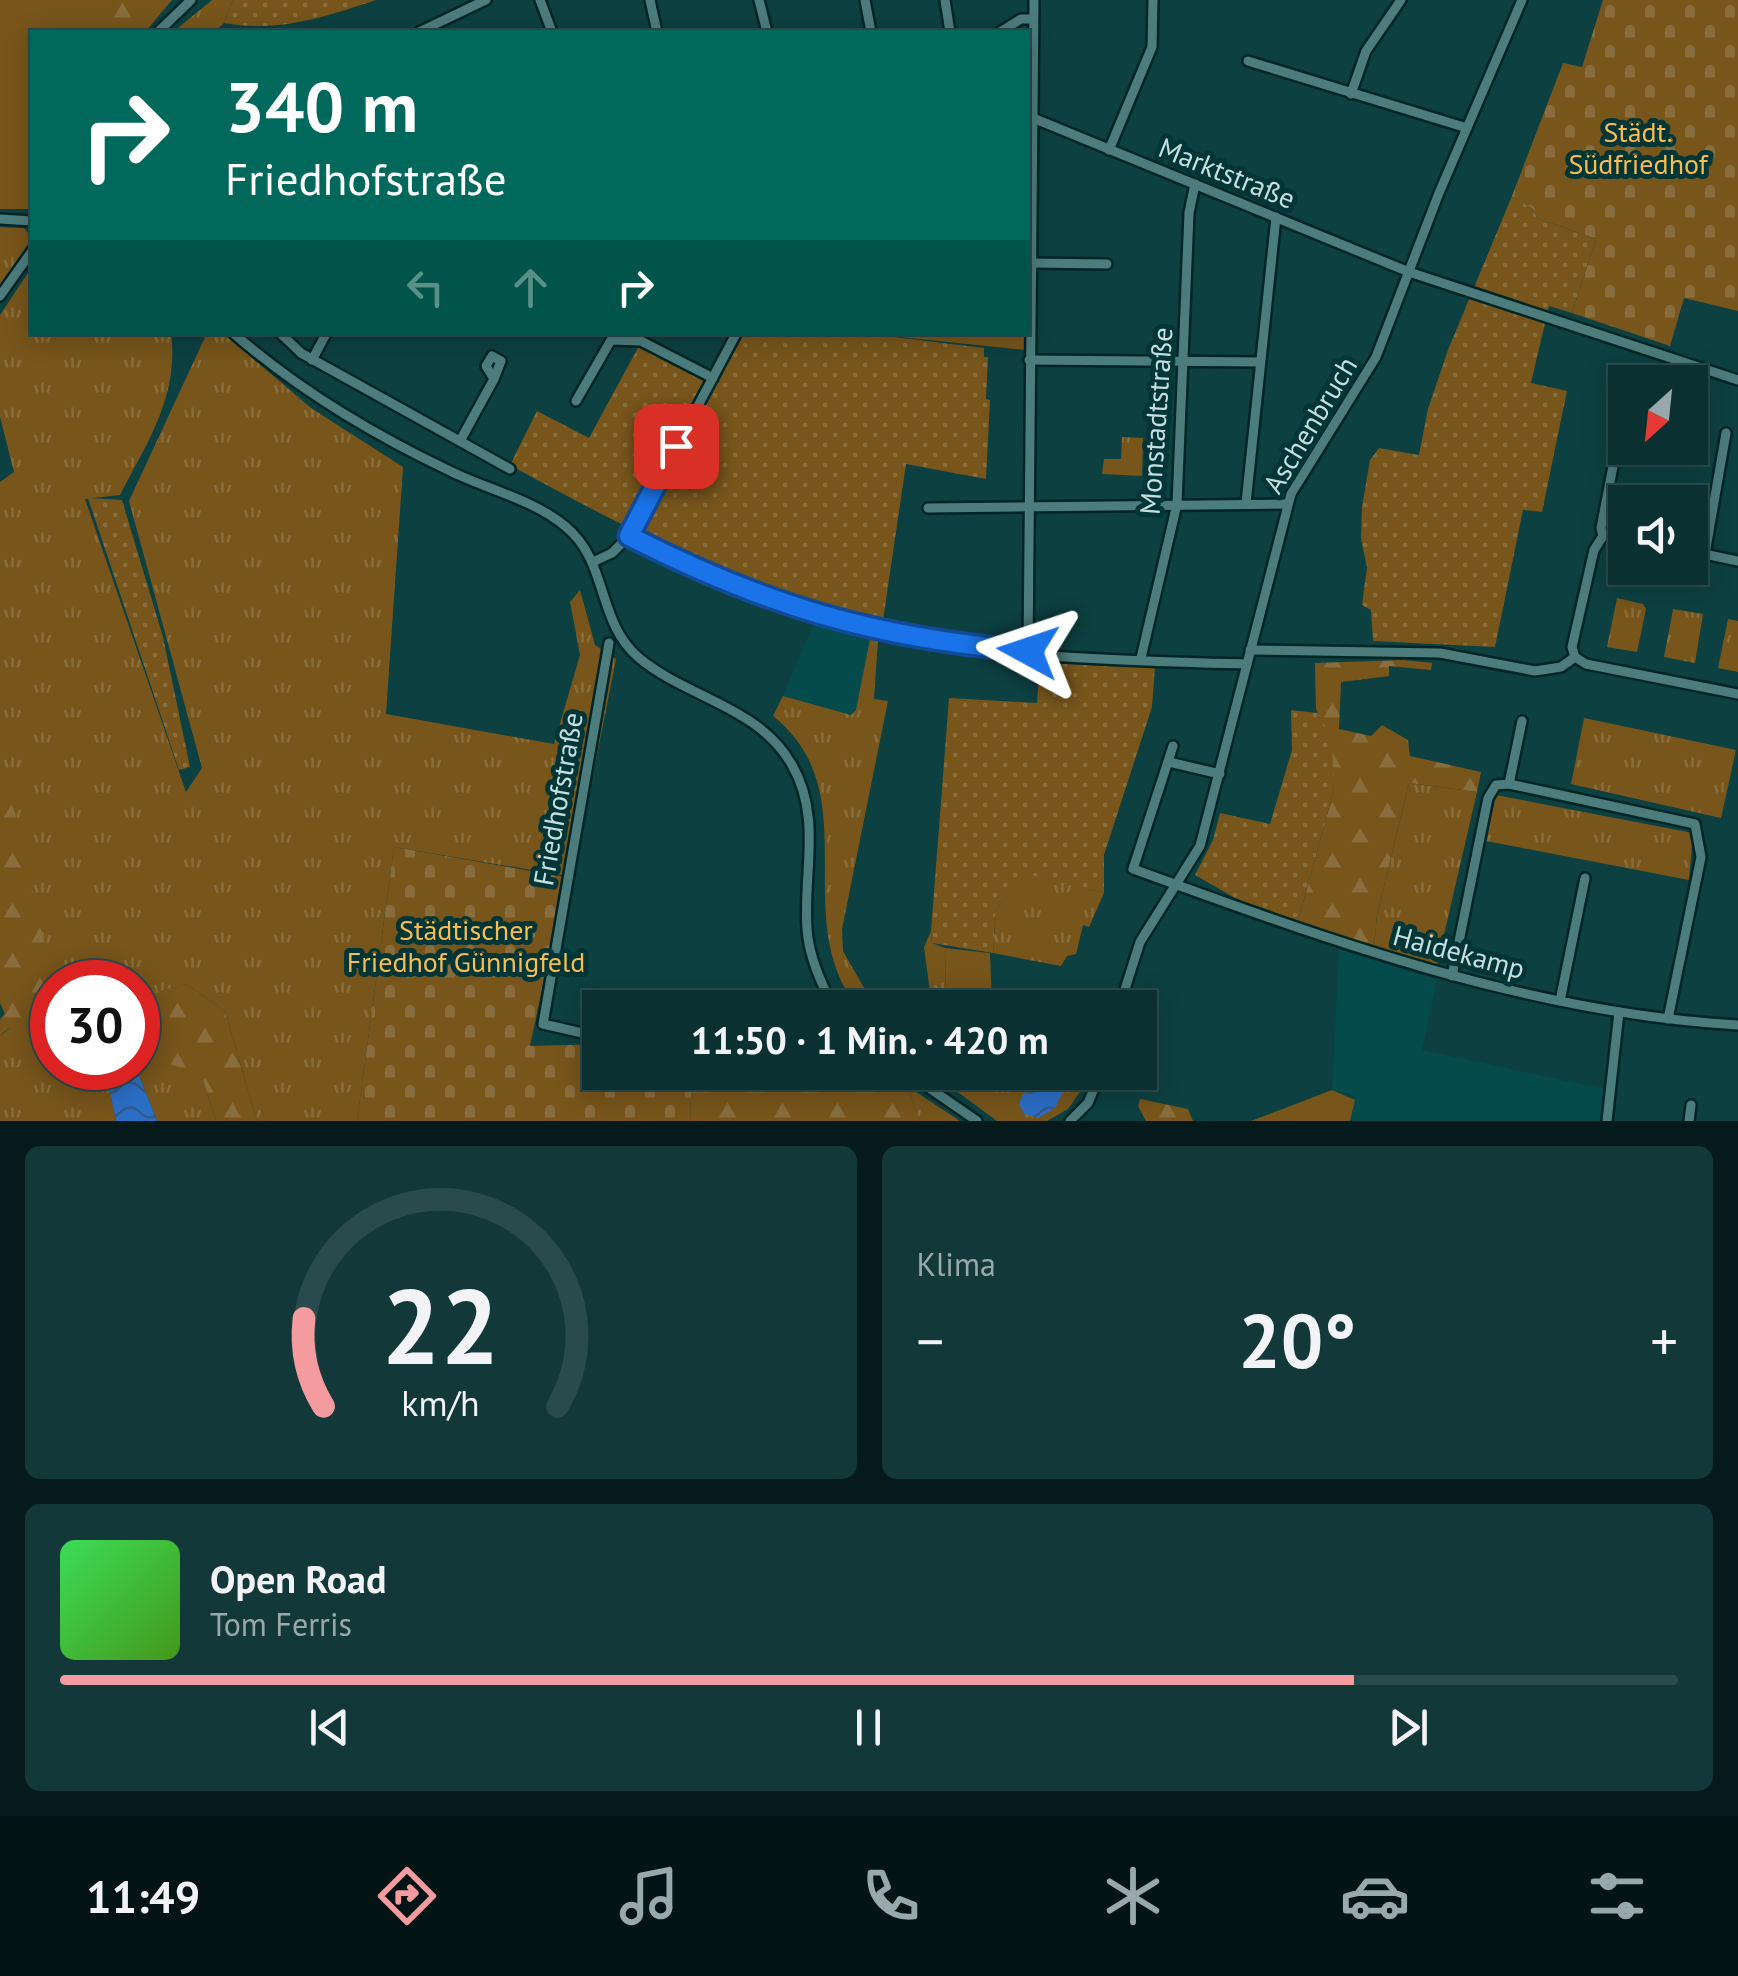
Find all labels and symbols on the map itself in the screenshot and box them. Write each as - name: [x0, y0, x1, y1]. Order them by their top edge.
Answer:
- park label: Städt. Südfriedhof: [1568, 113, 1709, 182]
- street label: Marktstraße: [1154, 128, 1301, 217]
- street label: Monstadtstraße: [1131, 326, 1181, 516]
- street label: Aschenbruch: [1254, 349, 1365, 500]
- north arrow: [1608, 365, 1708, 465]
- pin: [634, 404, 719, 489]
- position arrow: [976, 599, 1080, 703]
- street label: Friedhofstraße: [524, 709, 591, 888]
- park label: Städtischer Friedhof Günnigfeld: [347, 911, 585, 980]
- street label: Haidekamp: [1389, 916, 1529, 987]
- speed limit sign: 30: [30, 960, 160, 1090]

